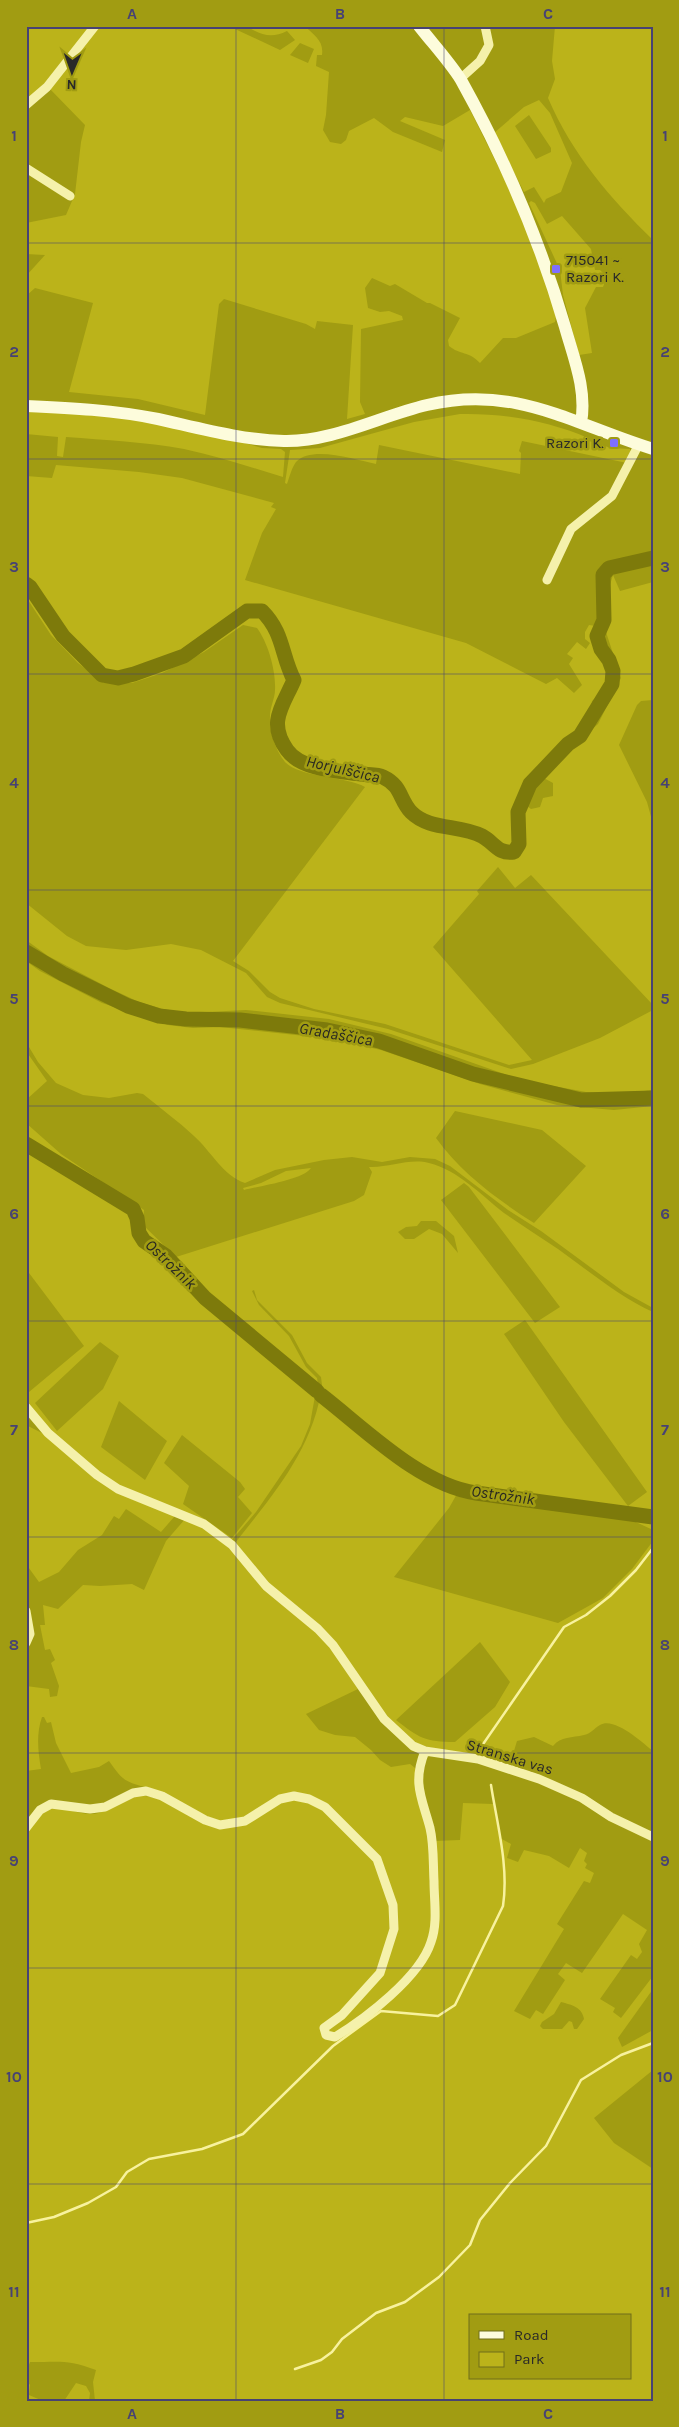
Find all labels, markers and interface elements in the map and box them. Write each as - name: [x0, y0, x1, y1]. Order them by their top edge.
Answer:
- text: A: [127, 4, 137, 23]
- text: B: [335, 4, 345, 23]
- text: C: [543, 4, 553, 23]
- north arrow: [48, 48, 98, 98]
- text: N: [66, 76, 77, 93]
- text: 1: [11, 126, 17, 145]
- text: 1: [662, 126, 668, 145]
- place label: 715041 ~ Razori K.: [566, 251, 624, 286]
- marker: 715041 ~ Razori K.: [550, 263, 562, 275]
- text: 2: [9, 342, 19, 361]
- text: 2: [660, 342, 670, 361]
- place label: Razori K.: [546, 434, 604, 452]
- marker: Razori K.: [608, 437, 620, 449]
- text: 3: [9, 557, 19, 576]
- text: 3: [660, 557, 670, 576]
- water label: Horjulščica: [304, 751, 382, 787]
- text: 4: [9, 773, 19, 792]
- text: 4: [660, 773, 670, 792]
- text: 5: [9, 989, 19, 1008]
- text: 5: [660, 989, 670, 1008]
- water label: Gradaščica: [298, 1018, 374, 1050]
- text: 6: [9, 1204, 19, 1223]
- text: 6: [660, 1204, 670, 1223]
- water label: Ostrožnik: [142, 1235, 201, 1294]
- text: 7: [10, 1420, 18, 1439]
- text: 7: [661, 1420, 669, 1439]
- water label: Ostrožnik: [470, 1481, 537, 1509]
- text: 8: [9, 1635, 19, 1654]
- text: 8: [660, 1635, 670, 1654]
- street label: Stranska vas: [465, 1735, 555, 1779]
- text: 9: [9, 1851, 19, 1870]
- text: 9: [660, 1851, 670, 1870]
- text: 10: [6, 2067, 22, 2086]
- text: 10: [657, 2067, 673, 2086]
- text: 11: [8, 2282, 20, 2301]
- text: 11: [659, 2282, 671, 2301]
- legend: [469, 2314, 632, 2380]
- text: Road: [514, 2326, 549, 2344]
- text: Park: [514, 2350, 544, 2368]
- text: A: [127, 2404, 137, 2423]
- text: B: [335, 2404, 345, 2423]
- text: C: [543, 2404, 553, 2423]

